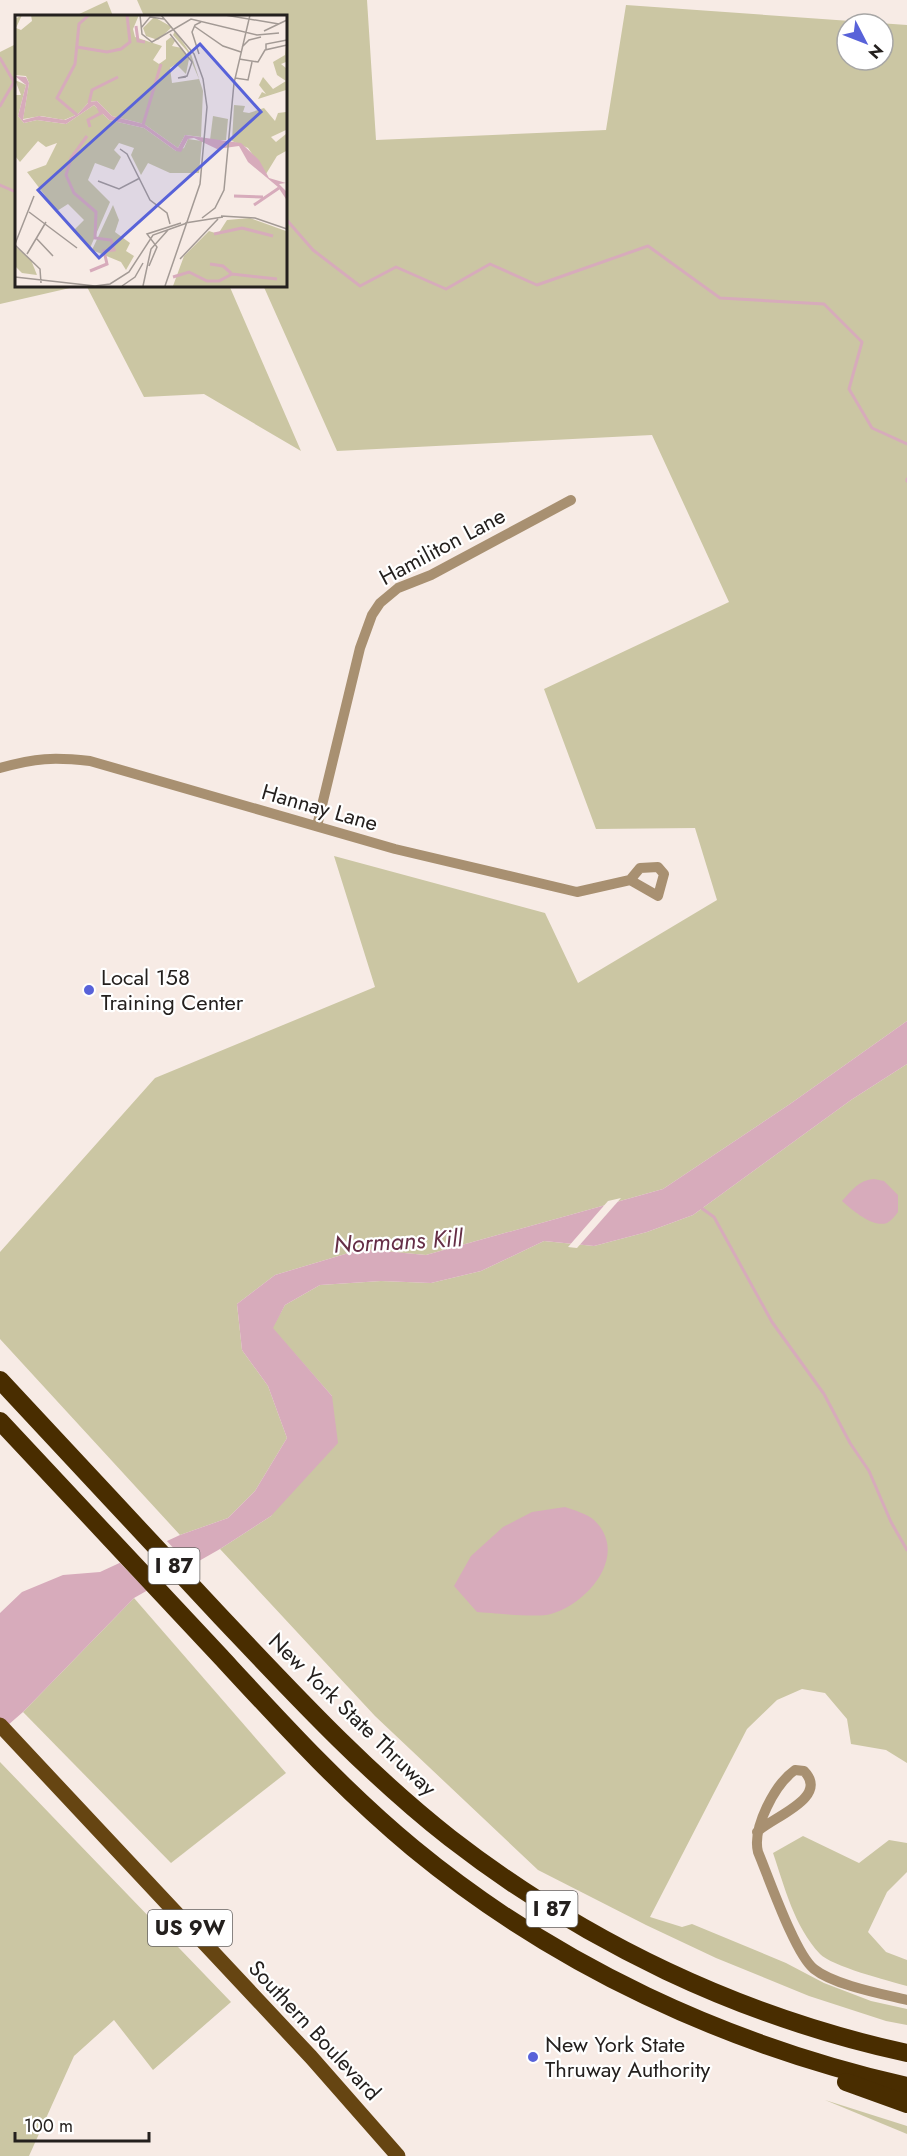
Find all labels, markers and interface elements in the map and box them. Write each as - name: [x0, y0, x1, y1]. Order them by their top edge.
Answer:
- north arrow: [835, 12, 895, 72]
- inset map: [15, 15, 286, 286]
- text: N: [863, 39, 889, 64]
- street label: Hamiliton Lane: [373, 499, 511, 593]
- street label: Hannay Lane: [258, 775, 382, 839]
- place label: Local 158 Training Center: [101, 961, 244, 1018]
- marker: Local 158 Training Center: [82, 983, 96, 997]
- water label: Normans Kill: [333, 1220, 465, 1262]
- road number: I 87: [148, 1548, 200, 1584]
- street label: New York State Thruway: [262, 1625, 444, 1803]
- road number: I 87: [526, 1891, 578, 1927]
- road number: US 9W: [148, 1910, 232, 1946]
- street label: Southern Boulevard: [241, 1953, 389, 2107]
- place label: New York State Thruway Authority: [545, 2028, 711, 2085]
- marker: New York State Thruway Authority: [526, 2050, 540, 2064]
- scale bar: [15, 2105, 148, 2143]
- text: 100 m: [24, 2113, 73, 2139]

